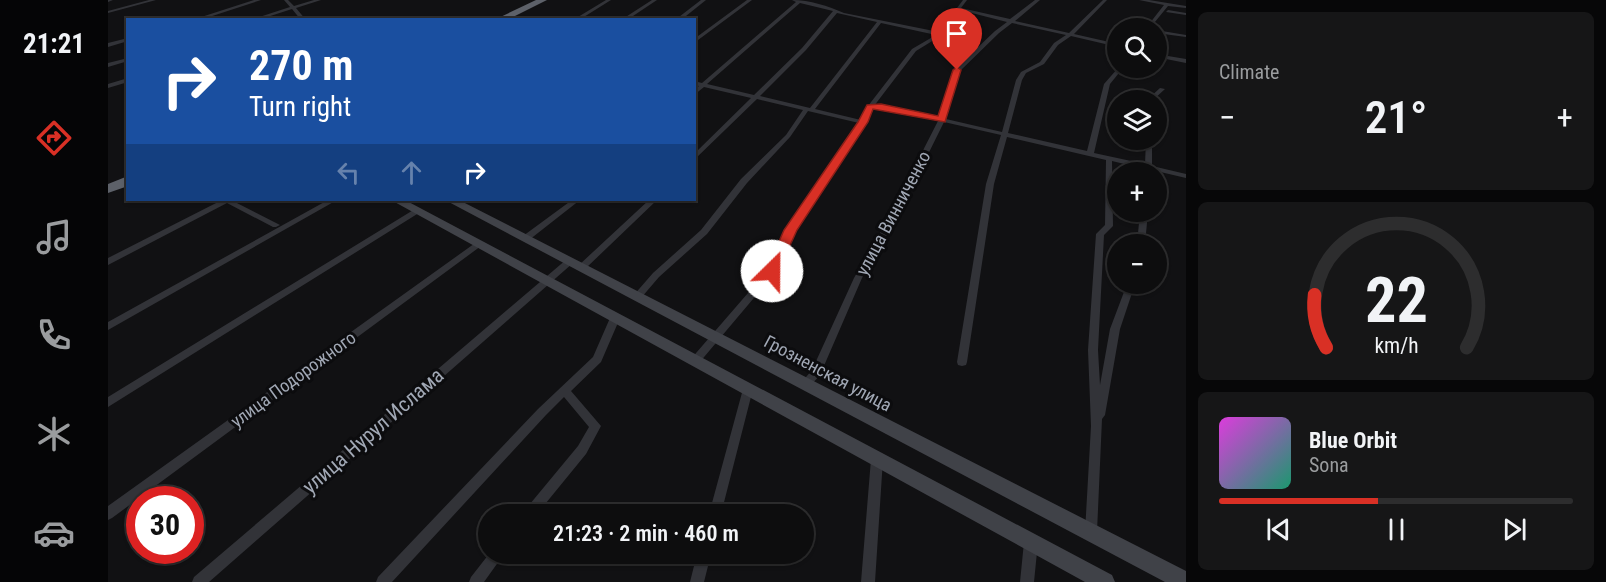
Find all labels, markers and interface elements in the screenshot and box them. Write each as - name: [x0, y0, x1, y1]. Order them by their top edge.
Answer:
- pin: [931, 8, 982, 70]
- icon: arrive: [940, 17, 973, 50]
- map controls: [1107, 18, 1167, 294]
- button: search: [1107, 18, 1167, 78]
- text: 21:21: [23, 28, 85, 60]
- text: 270 m: [249, 41, 354, 90]
- icon: right: [150, 42, 228, 120]
- text: Climate: [1219, 60, 1279, 84]
- button: layers: [1107, 90, 1167, 150]
- text: Turn right: [249, 91, 351, 123]
- text: 21°: [1365, 91, 1427, 144]
- text: −: [1219, 98, 1236, 137]
- text: +: [1557, 98, 1573, 137]
- icon: directions: [33, 117, 75, 159]
- street label: улица Винниченко: [851, 147, 935, 279]
- icon: left: [332, 156, 365, 189]
- icon: ahead: [395, 156, 428, 189]
- icon: right: [458, 156, 491, 189]
- button: +: [1107, 162, 1167, 222]
- icon: music: [33, 216, 75, 258]
- button: −: [1107, 234, 1167, 294]
- position arrow: [740, 239, 804, 303]
- text: 22: [1364, 264, 1428, 337]
- icon: phone: [33, 314, 75, 356]
- street label: улица Подорожного: [226, 327, 360, 431]
- street label: Грозненская улица: [761, 330, 895, 416]
- text: km/h: [1374, 333, 1418, 358]
- street label: улица Нурул Ислама: [298, 363, 448, 499]
- icon: climate: [33, 413, 75, 455]
- text: Blue Orbit: [1309, 428, 1397, 453]
- text: Sona: [1309, 453, 1349, 477]
- speed limit sign: 30: [126, 486, 204, 564]
- icon: car: [33, 512, 75, 554]
- icon: previous: [1262, 513, 1295, 546]
- icon: pause: [1380, 513, 1413, 546]
- icon: next: [1498, 513, 1531, 546]
- text: 21:23 · 2 min · 460 m: [553, 521, 739, 546]

